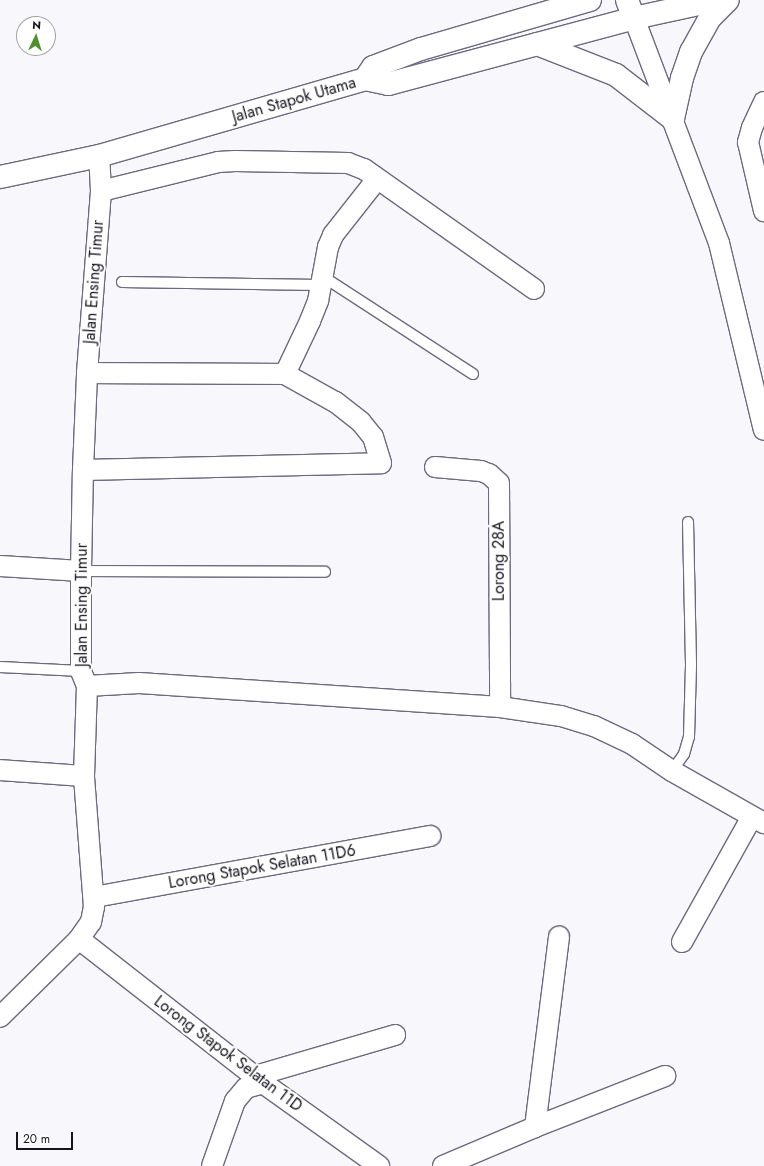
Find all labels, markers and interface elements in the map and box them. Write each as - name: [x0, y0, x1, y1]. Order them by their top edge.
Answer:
- north arrow: [16, 16, 56, 56]
- text: N: [32, 17, 42, 33]
- street label: Jalan Stapok Utama: [230, 73, 358, 127]
- street label: Jalan Ensing Timur: [80, 219, 108, 345]
- street label: Lorong 28A: [489, 521, 509, 601]
- street label: Jalan Ensing Timur: [72, 543, 92, 667]
- street label: Lorong Stapok Selatan 11D6: [167, 841, 357, 893]
- street label: Lorong Stapok Selatan 11D: [150, 992, 306, 1116]
- scale bar: [18, 1124, 75, 1150]
- text: 20 m: [23, 1130, 50, 1148]

